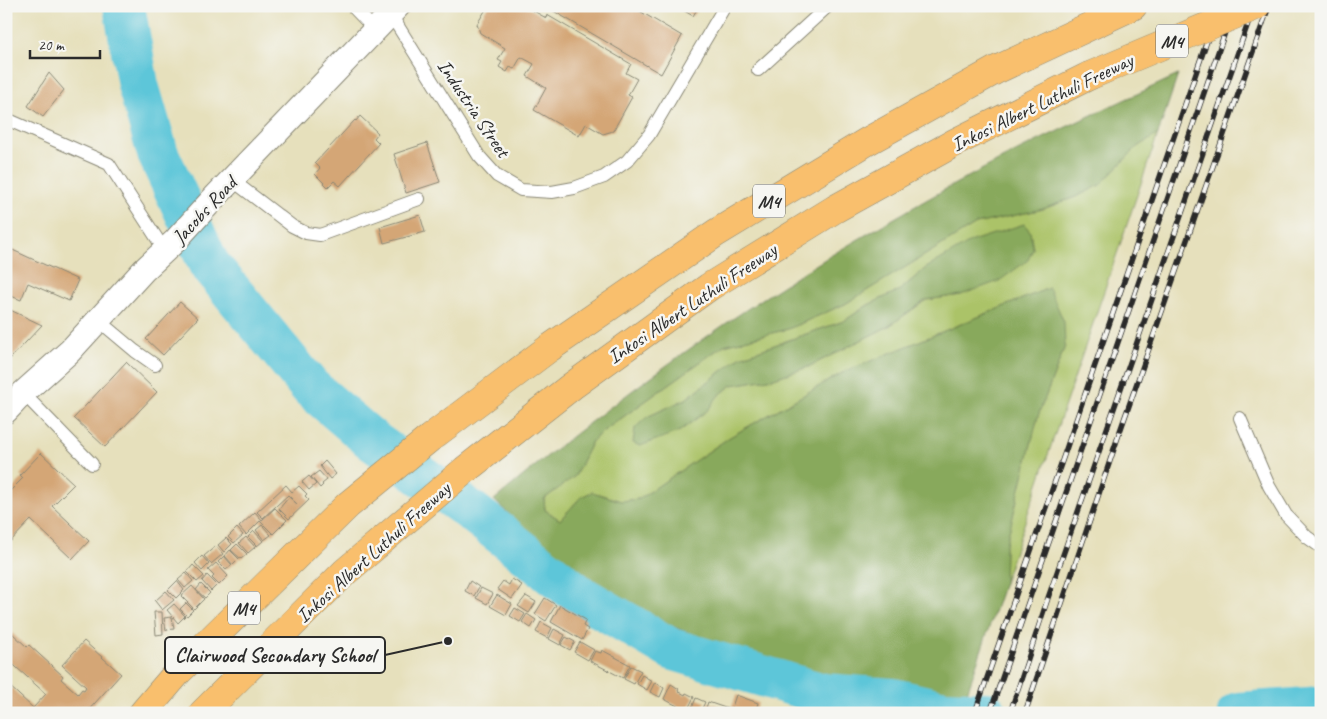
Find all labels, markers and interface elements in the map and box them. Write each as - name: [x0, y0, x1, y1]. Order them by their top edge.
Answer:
- road number: M4: [1156, 24, 1188, 58]
- scale bar: [30, 28, 100, 60]
- text: 20 m: [38, 36, 65, 55]
- street label: Inkosi Albert Luthuli Freeway: [947, 47, 1139, 157]
- street label: Industria Street: [432, 55, 517, 164]
- street label: Jacobs Road: [166, 169, 244, 250]
- road number: M4: [753, 185, 785, 218]
- street label: Inkosi Albert Luthuli Freeway: [603, 236, 783, 369]
- street label: Inkosi Albert Luthuli Freeway: [291, 475, 457, 628]
- road number: M4: [228, 592, 260, 624]
- callout: Clairwood Secondary School: [165, 637, 385, 673]
- text: Clairwood Secondary School: [175, 642, 380, 668]

